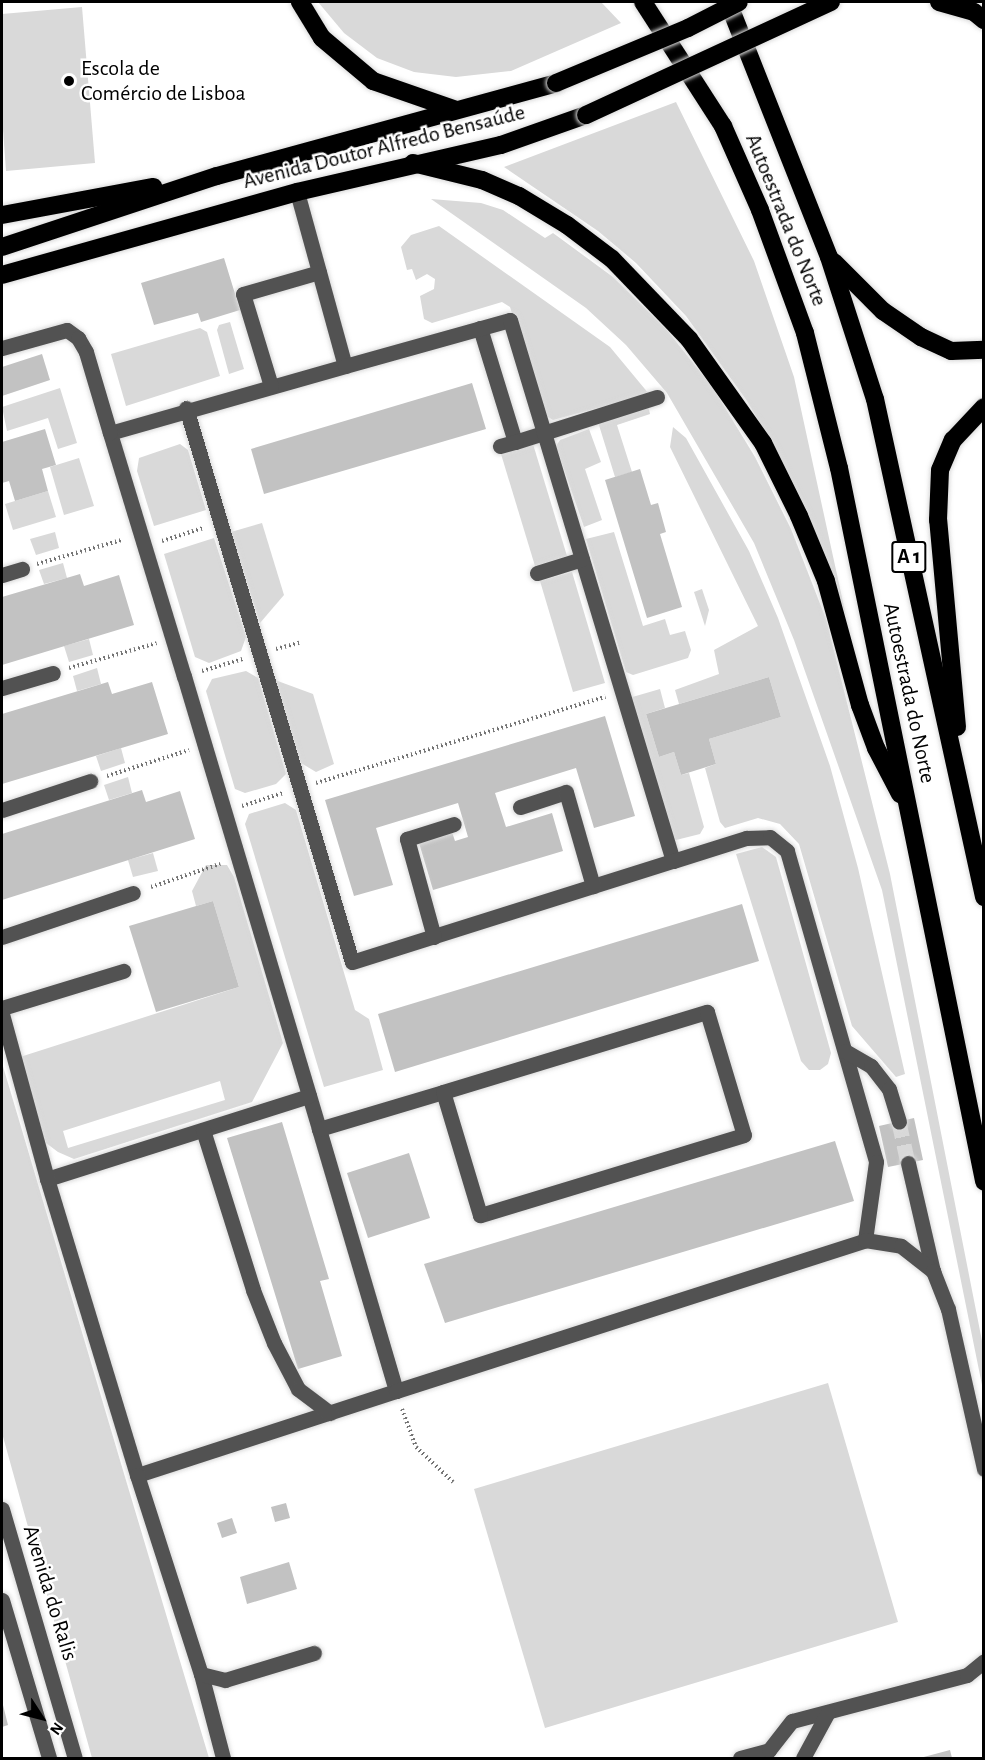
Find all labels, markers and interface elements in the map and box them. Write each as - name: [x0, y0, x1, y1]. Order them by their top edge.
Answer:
- place label: Escola de Comércio de Lisboa: [81, 55, 246, 106]
- marker: Escola de Comércio de Lisboa: [62, 74, 76, 88]
- street label: Avenida Doutor Alfredo Bensaúde: [240, 99, 528, 195]
- street label: Autoestrada do Norte: [739, 130, 833, 310]
- road number: A 1: [891, 539, 927, 575]
- street label: Autoestrada do Norte: [877, 601, 941, 785]
- street label: Avenida do Ralis: [17, 1522, 83, 1664]
- north arrow: [12, 1688, 72, 1748]
- text: N: [47, 1719, 66, 1738]

